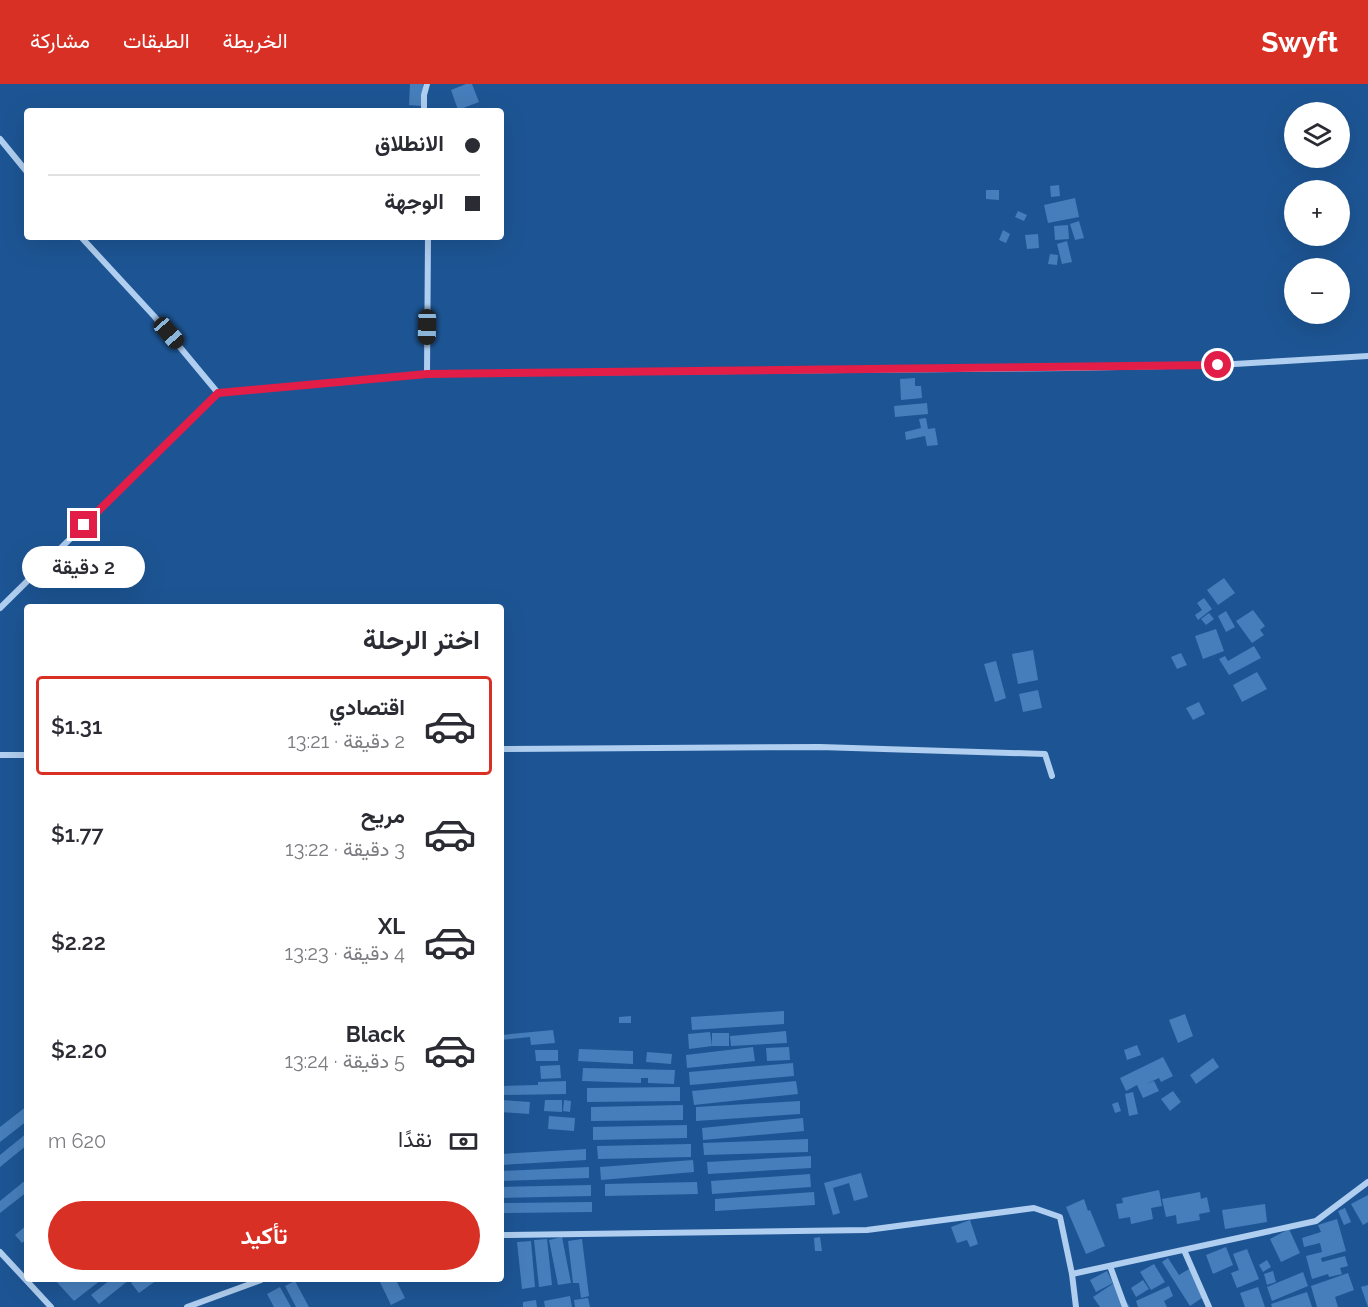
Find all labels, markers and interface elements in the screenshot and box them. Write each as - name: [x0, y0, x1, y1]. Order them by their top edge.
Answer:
- text: Swyft: [1261, 26, 1338, 59]
- text: مشاركة: [30, 28, 90, 53]
- text: الطبقات: [123, 28, 190, 53]
- text: الخريطة: [223, 28, 288, 53]
- map controls: [1284, 102, 1350, 324]
- button: layers: [1284, 102, 1350, 168]
- text: الانطلاق: [375, 130, 444, 156]
- button: +: [1284, 180, 1350, 246]
- text: الوجهة: [384, 188, 444, 214]
- button: −: [1284, 258, 1350, 324]
- car: [418, 309, 436, 345]
- car: [150, 314, 188, 352]
- route start: [1204, 351, 1231, 378]
- route end: [70, 511, 97, 538]
- callout: 2 دقيقة: [22, 546, 146, 588]
- text: 2 دقيقة: [52, 555, 115, 579]
- text: اختر الرحلة: [363, 624, 480, 655]
- text: اقتصادي: [329, 694, 405, 720]
- icon: car: [423, 699, 477, 753]
- text: $1.31: [51, 713, 102, 739]
- text: 2 دقيقة · 13:21: [287, 729, 405, 753]
- text: مريح: [361, 802, 405, 828]
- icon: car: [423, 807, 477, 861]
- text: $1.77: [51, 821, 104, 847]
- text: 3 دقيقة · 13:22: [285, 837, 405, 861]
- text: XL: [378, 913, 405, 939]
- icon: car: [423, 915, 477, 969]
- text: $2.22: [51, 929, 106, 955]
- text: 4 دقيقة · 13:23: [285, 941, 405, 965]
- text: Black: [346, 1021, 405, 1047]
- icon: car: [423, 1023, 477, 1077]
- text: $2.20: [51, 1037, 107, 1063]
- text: 5 دقيقة · 13:24: [284, 1049, 405, 1073]
- icon: cash: [447, 1125, 480, 1158]
- text: نقدًا: [398, 1126, 432, 1152]
- text: 620 m: [48, 1129, 106, 1153]
- button: تأكيد: [48, 1201, 480, 1270]

